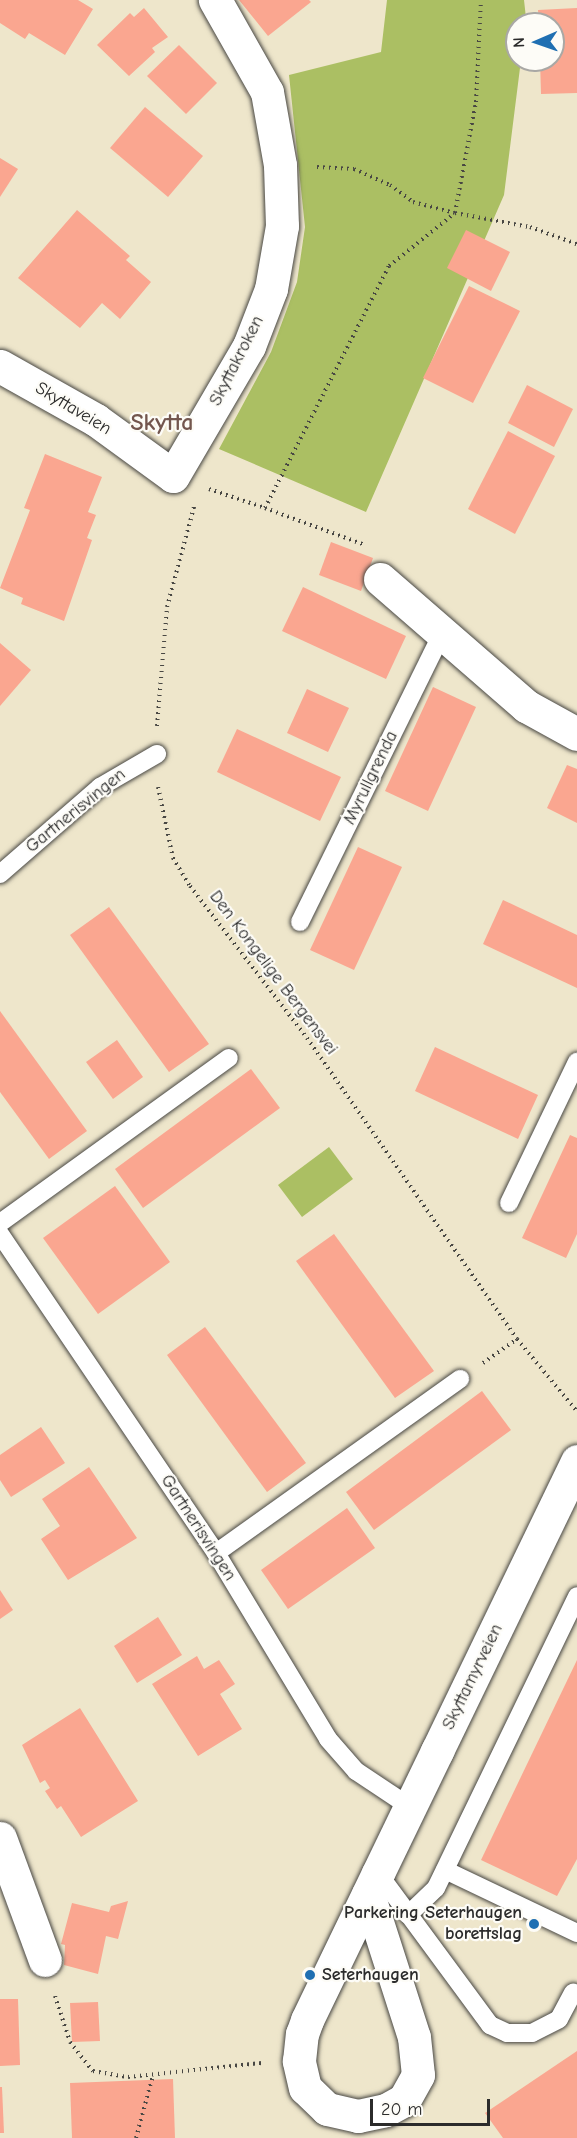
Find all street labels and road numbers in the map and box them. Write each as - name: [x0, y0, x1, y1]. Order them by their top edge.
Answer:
- street label: Skyttakroken: [205, 312, 269, 410]
- street label: Skyttaveien: [31, 378, 115, 440]
- street label: Myrullgrenda: [339, 728, 403, 828]
- street label: Gartnerisvingen: [22, 764, 130, 858]
- street label: Den Kongelige Bergensvei: [204, 887, 342, 1059]
- street label: Gartnerisvingen: [156, 1471, 240, 1585]
- street label: Skyttamyrveien: [438, 1621, 508, 1733]

